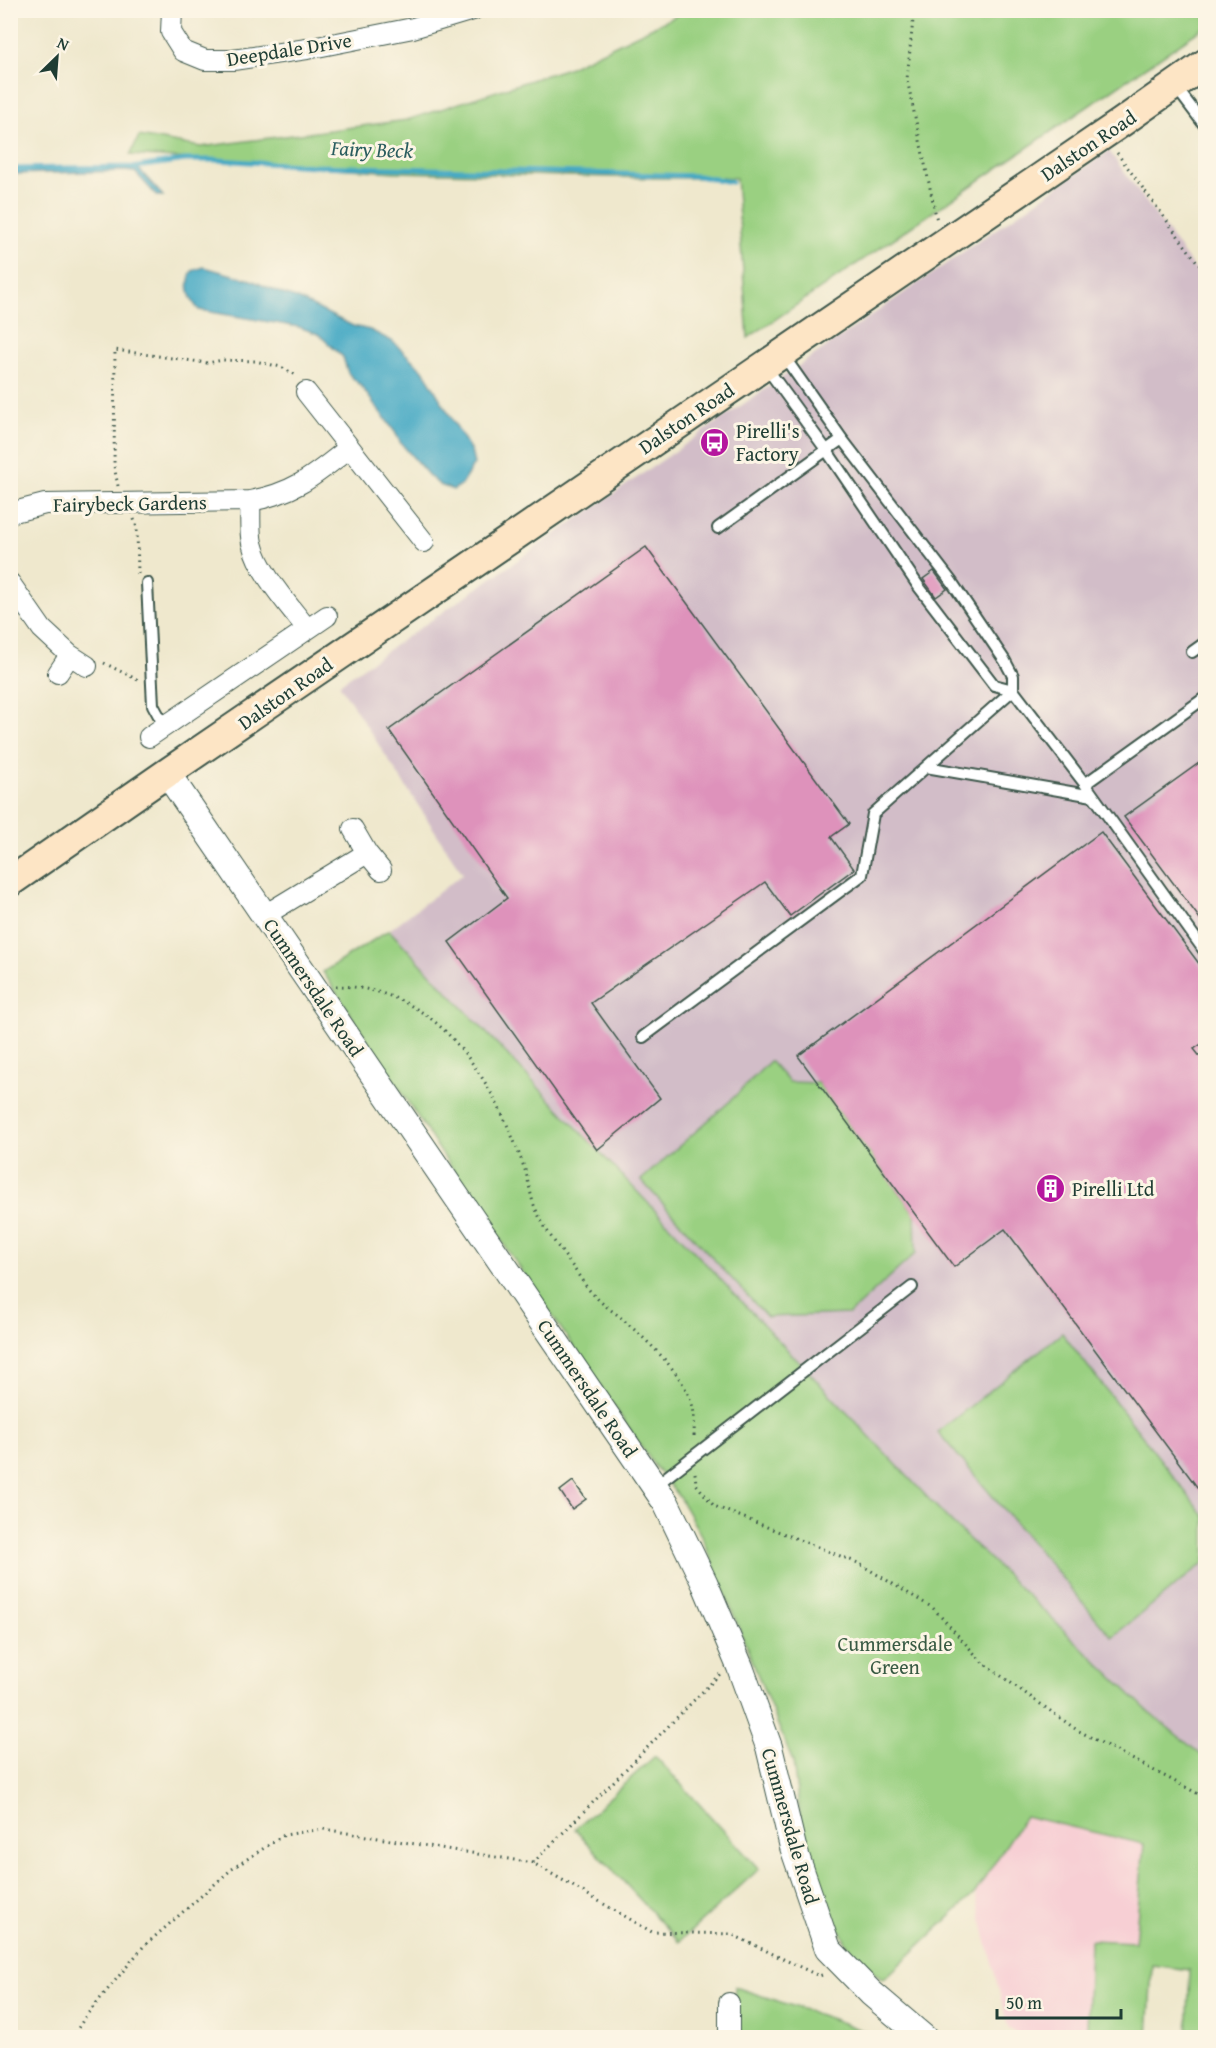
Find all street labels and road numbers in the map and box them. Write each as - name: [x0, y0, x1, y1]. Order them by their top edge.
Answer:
- street label: Deepdale Drive: [224, 25, 354, 73]
- street label: Dalston Road: [1034, 102, 1142, 188]
- street label: Dalston Road: [632, 375, 740, 461]
- street label: Fairybeck Gardens: [53, 487, 207, 519]
- street label: Dalston Road: [232, 649, 339, 736]
- street label: Cummersdale Road: [257, 912, 371, 1062]
- street label: Cummersdale Road: [531, 1313, 645, 1463]
- street label: Cummersdale Road: [755, 1744, 827, 1908]

